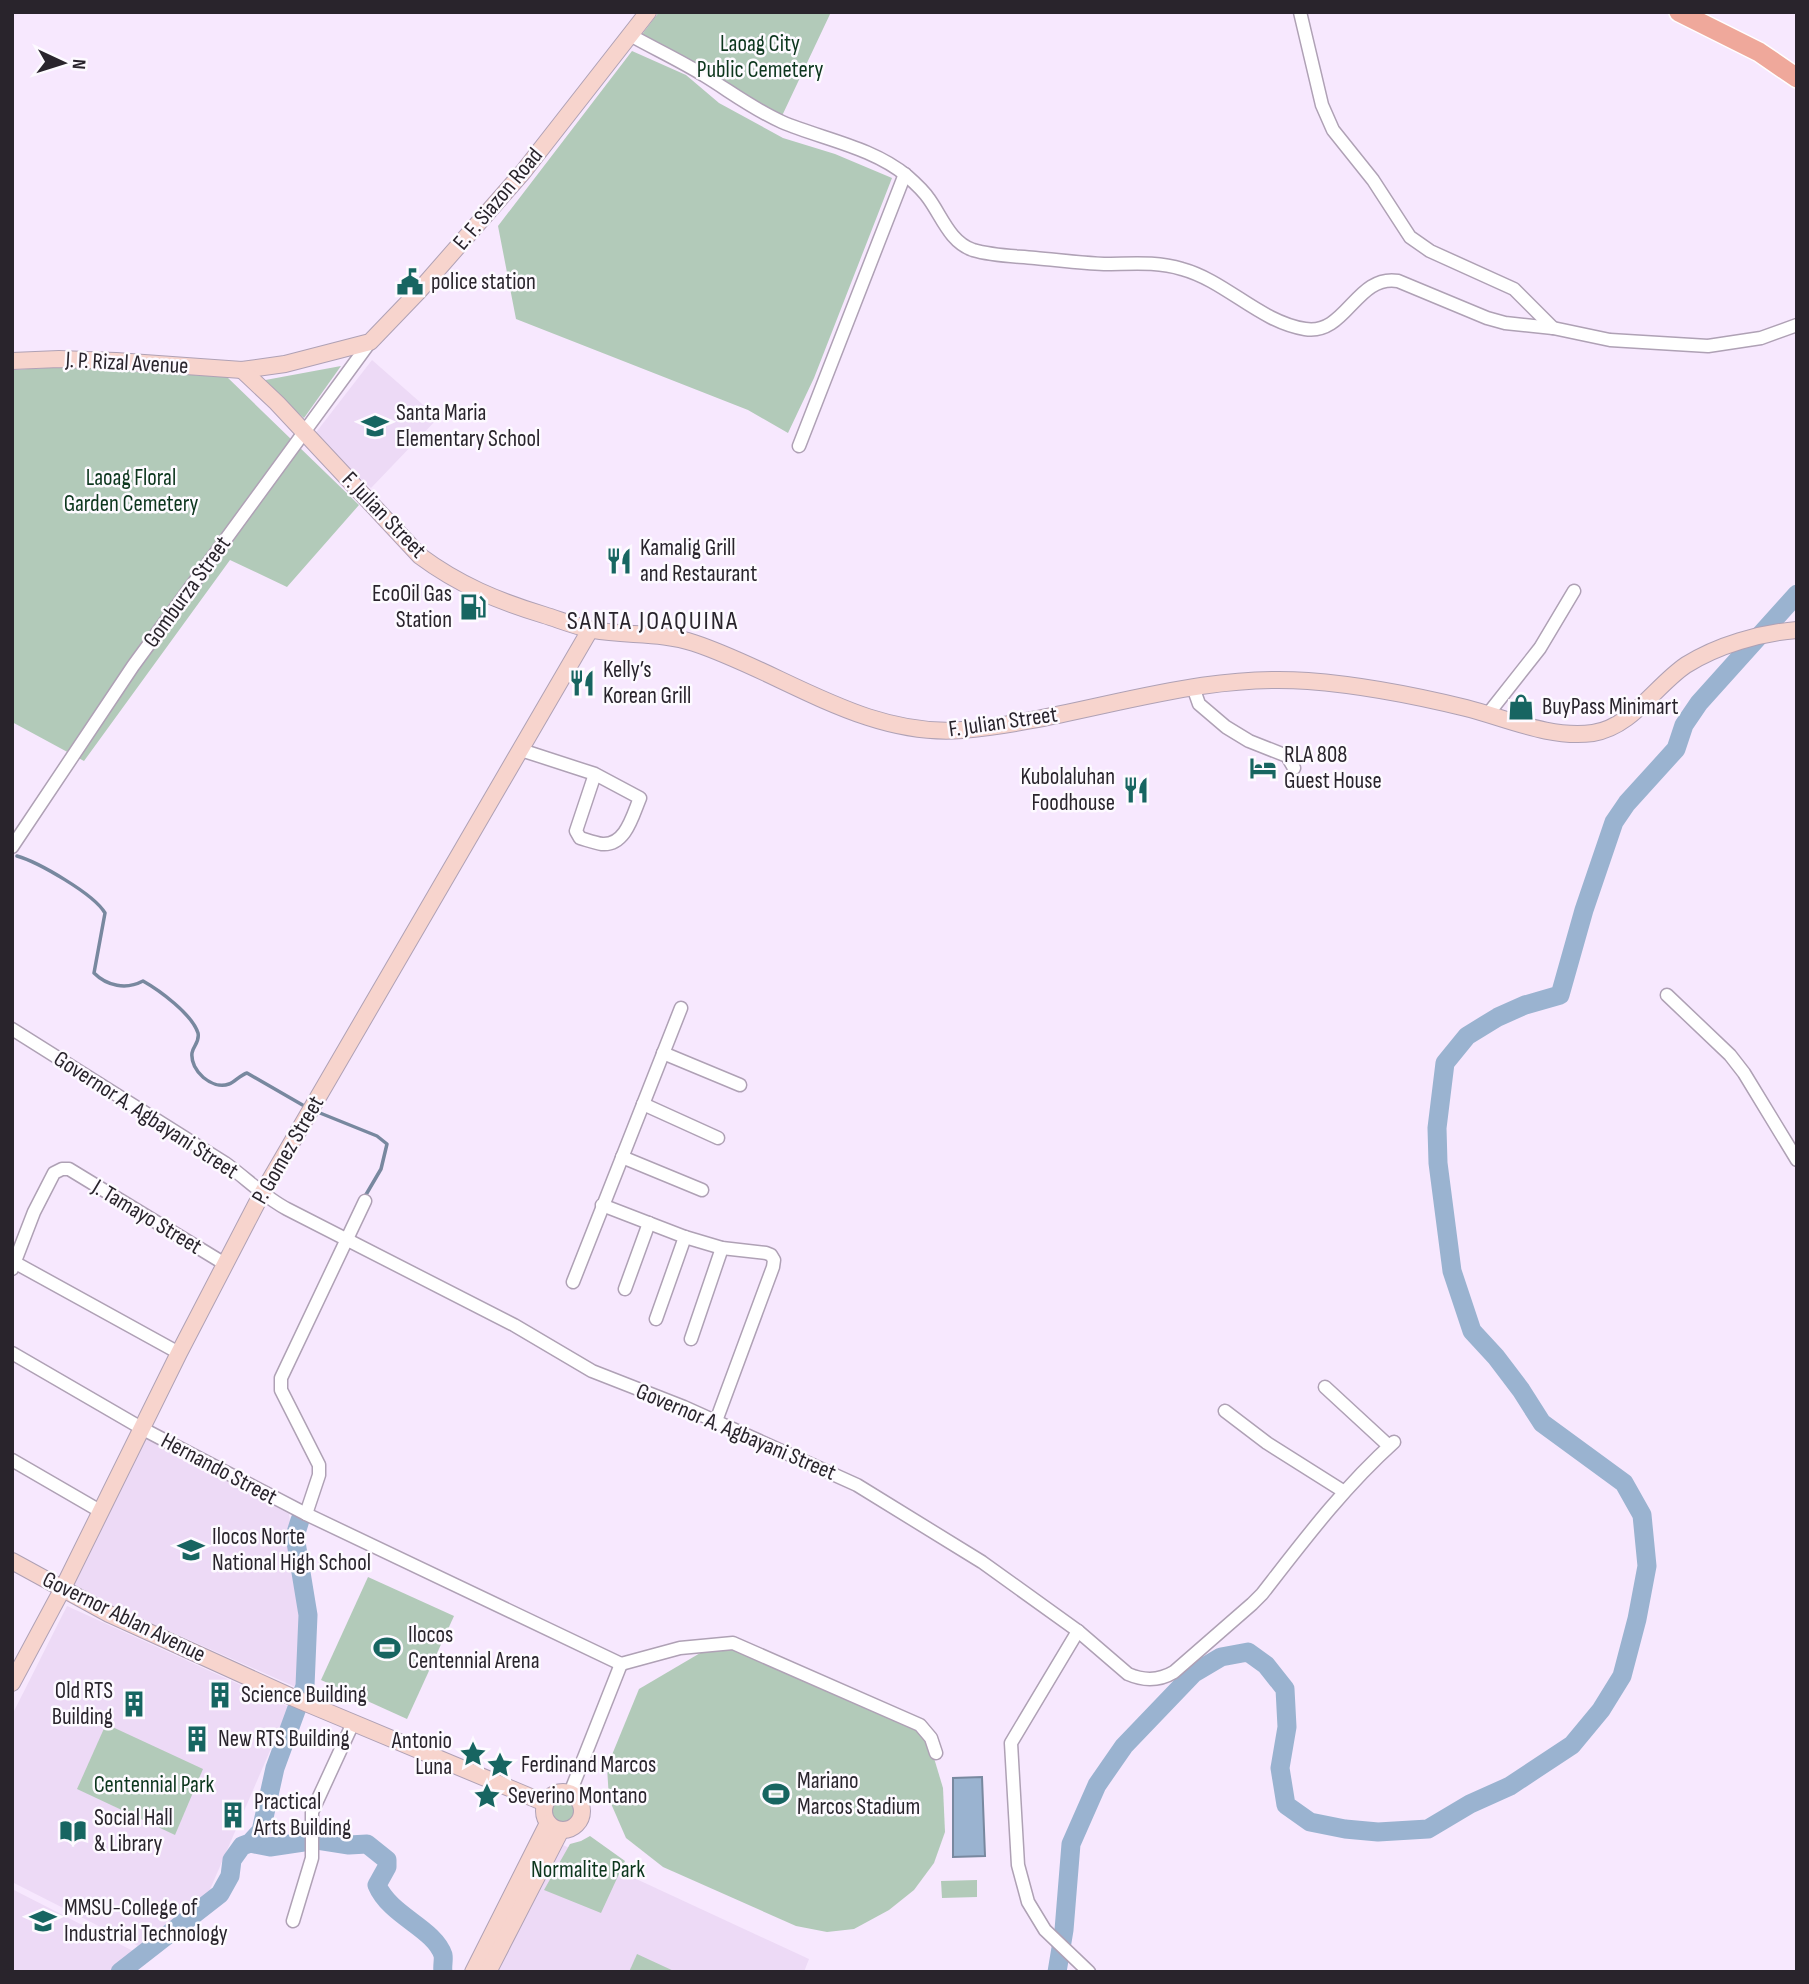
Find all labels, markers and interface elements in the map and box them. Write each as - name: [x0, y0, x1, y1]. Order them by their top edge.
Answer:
- north arrow: [28, 28, 98, 98]
- park label: Laoag City Public Cemetery: [697, 30, 823, 84]
- text: N: [67, 58, 90, 70]
- street label: E. F. Siazon Road: [447, 142, 549, 256]
- public building icon: police station: [395, 267, 425, 297]
- place label: police station: [431, 268, 536, 296]
- street label: J. P. Rizal Avenue: [64, 346, 189, 380]
- place label: Santa Maria Elementary School: [396, 399, 540, 453]
- school or university icon: Santa Maria Elementary School: [360, 411, 390, 441]
- park label: Laoag Floral Garden Cemetery: [64, 464, 198, 518]
- street label: F. Julian Street: [336, 466, 432, 564]
- street label: Gomburza Street: [137, 531, 237, 653]
- place label: Kamalig Grill and Restaurant: [640, 534, 757, 588]
- restaurant icon: Kamalig Grill and Restaurant: [604, 546, 634, 576]
- place label: EcoOil Gas Station: [372, 580, 452, 634]
- fuel station icon: EcoOil Gas Station: [458, 592, 488, 622]
- district label: SANTA JOAQUINA: [567, 606, 739, 637]
- place label: Kelly’s Korean Grill: [603, 656, 691, 710]
- restaurant icon: Kelly’s Korean Grill: [567, 668, 597, 698]
- shop icon: BuyPass Minimart: [1506, 692, 1536, 722]
- place label: BuyPass Minimart: [1542, 693, 1678, 721]
- street label: F. Julian Street: [947, 701, 1059, 743]
- place label: RLA 808 Guest House: [1284, 741, 1382, 795]
- hotel icon: RLA 808 Guest House: [1248, 753, 1278, 783]
- place label: Kubolaluhan Foodhouse: [1021, 763, 1115, 817]
- restaurant icon: Kubolaluhan Foodhouse: [1121, 775, 1151, 805]
- street label: Governor A. Agbayani Street: [48, 1045, 244, 1185]
- street label: P. Gomez Street: [246, 1091, 330, 1209]
- street label: J. Tamayo Street: [86, 1173, 207, 1261]
- street label: Governor A. Agbayani Street: [632, 1377, 840, 1487]
- street label: Hernando Street: [156, 1427, 282, 1511]
- place label: Ilocos Norte National High School: [212, 1523, 371, 1577]
- school or university icon: Ilocos Norte National High School: [176, 1535, 206, 1565]
- street label: Governor Ablan Avenue: [38, 1565, 210, 1669]
- place label: Ilocos Centennial Arena: [408, 1621, 540, 1675]
- sports icon: Ilocos Centennial Arena: [372, 1633, 402, 1663]
- place label: Old RTS Building: [52, 1677, 113, 1731]
- building icon: Science Building: [205, 1680, 235, 1710]
- place label: Science Building: [241, 1681, 367, 1709]
- building icon: Old RTS Building: [119, 1689, 149, 1719]
- building icon: New RTS Building: [182, 1724, 212, 1754]
- place label: New RTS Building: [218, 1725, 350, 1753]
- place label: Antonio Luna: [391, 1727, 452, 1781]
- place icon: Antonio Luna: [458, 1739, 488, 1769]
- place icon: Ferdinand Marcos: [485, 1750, 515, 1780]
- place label: Ferdinand Marcos: [521, 1751, 656, 1779]
- place label: Mariano Marcos Stadium: [797, 1767, 920, 1821]
- park label: Centennial Park: [94, 1771, 215, 1799]
- sports icon: Mariano Marcos Stadium: [761, 1779, 791, 1809]
- place icon: Severino Montano: [472, 1781, 502, 1811]
- place label: Severino Montano: [508, 1782, 647, 1810]
- place label: Practical Arts Building: [253, 1788, 351, 1842]
- building icon: Practical Arts Building: [218, 1800, 248, 1830]
- place label: Social Hall & Library: [94, 1804, 173, 1858]
- library icon: Social Hall & Library: [58, 1816, 88, 1846]
- park label: Normalite Park: [531, 1856, 645, 1884]
- place label: MMSU-College of Industrial Technology: [64, 1894, 228, 1948]
- school or university icon: MMSU-College of Industrial Technology: [28, 1906, 58, 1936]

